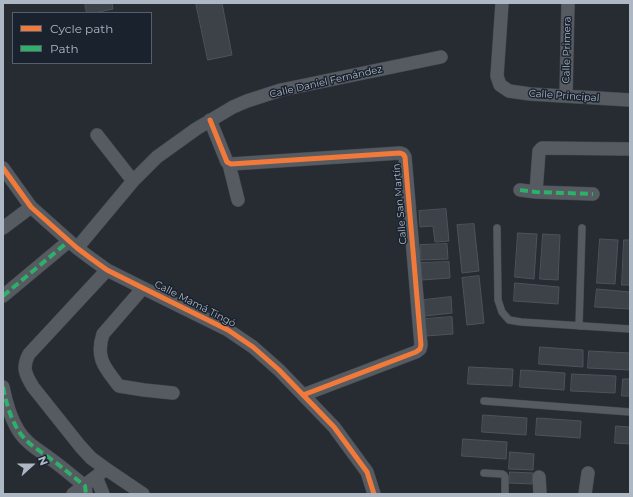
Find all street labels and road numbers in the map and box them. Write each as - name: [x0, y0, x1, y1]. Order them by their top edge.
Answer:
- street label: Calle Primera: [560, 17, 574, 83]
- street label: Calle Daniel Fernández: [268, 63, 384, 101]
- street label: Calle Principal: [528, 88, 600, 104]
- street label: Calle San Martín: [390, 163, 410, 245]
- street label: Calle Mamá Tingó: [152, 278, 238, 330]

